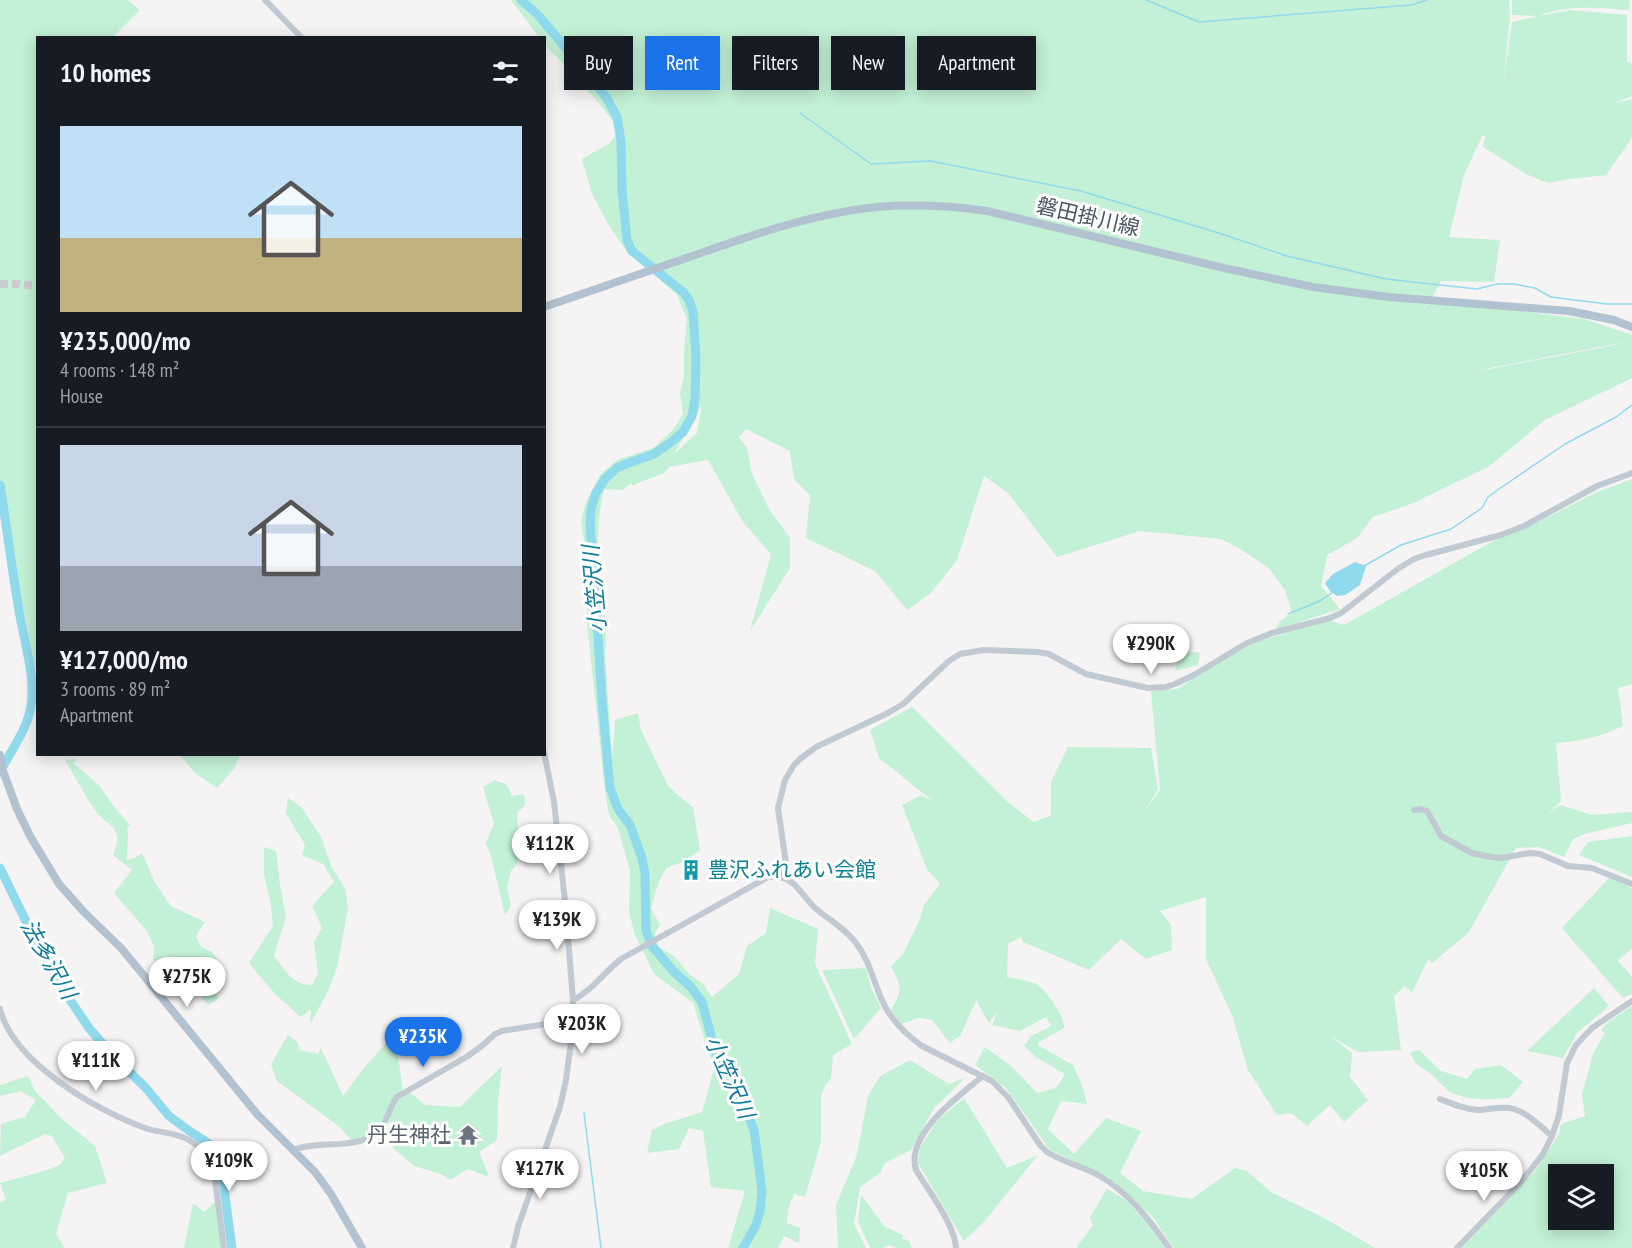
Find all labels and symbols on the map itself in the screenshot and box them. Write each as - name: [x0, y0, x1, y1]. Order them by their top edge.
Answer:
- street label: 磐田掛川線: [1034, 192, 1142, 241]
- water label: 小笠沢川: [576, 542, 612, 634]
- pin: ¥290K: [1109, 624, 1193, 675]
- pin: ¥112K: [508, 824, 592, 875]
- place label: 豊沢ふれあい会館: [708, 856, 876, 883]
- building icon: 豊沢ふれあい会館: [679, 858, 703, 882]
- pin: ¥139K: [515, 900, 599, 951]
- water label: 法多沢川: [15, 914, 84, 1006]
- pin: ¥275K: [145, 957, 229, 1008]
- pin: ¥203K: [540, 1004, 624, 1055]
- pin: ¥235K: [381, 1017, 465, 1068]
- water label: 小笠沢川: [699, 1031, 761, 1125]
- pin: ¥111K: [54, 1041, 138, 1092]
- place label: 丹生神社: [367, 1121, 451, 1148]
- temple icon: 丹生神社: [456, 1123, 480, 1147]
- pin: ¥109K: [187, 1141, 271, 1192]
- pin: ¥127K: [498, 1149, 582, 1200]
- pin: ¥105K: [1442, 1151, 1526, 1202]

